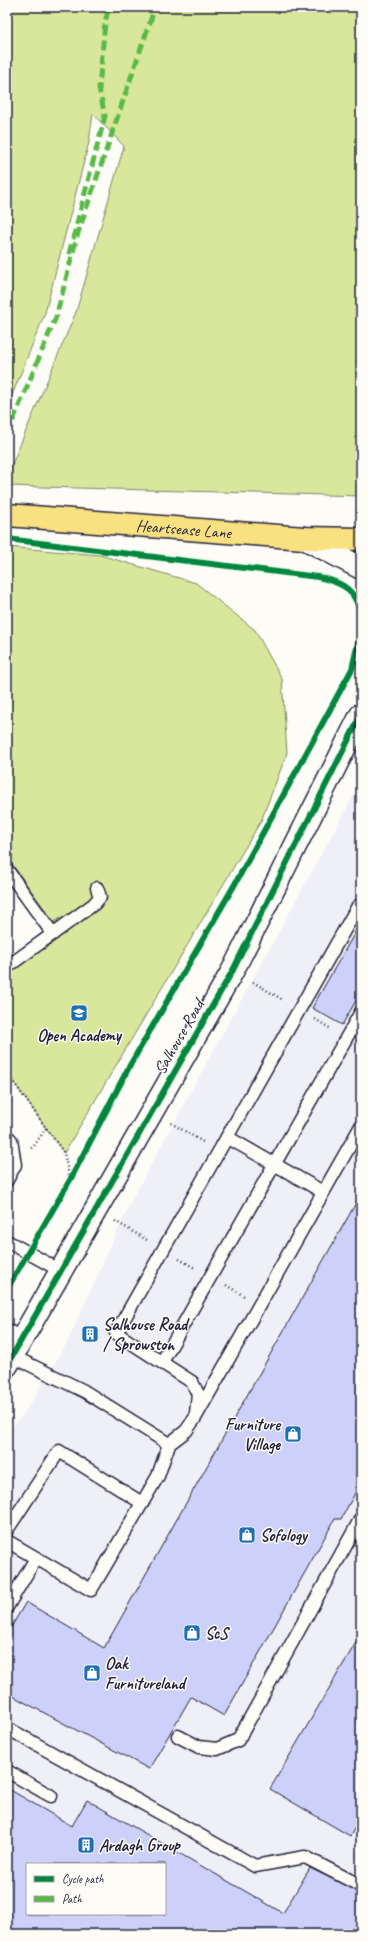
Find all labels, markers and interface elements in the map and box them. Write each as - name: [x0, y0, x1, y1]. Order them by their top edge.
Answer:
- street label: Heartsease Lane: [135, 515, 233, 543]
- street label: Salhouse Road: [149, 994, 210, 1078]
- school or university icon: Open Academy: [69, 1003, 89, 1023]
- place label: Open Academy: [37, 1025, 123, 1046]
- place label: Salhouse Road / Sprowston: [103, 1314, 190, 1355]
- building icon: Salhouse Road / Sprowston: [80, 1324, 100, 1344]
- place label: Furniture Village: [225, 1414, 282, 1455]
- shop icon: Furniture Village: [283, 1424, 303, 1444]
- shop icon: Sofology: [237, 1525, 257, 1545]
- place label: Sofology: [260, 1525, 309, 1546]
- shop icon: ScS: [182, 1623, 202, 1643]
- place label: ScS: [205, 1623, 230, 1644]
- place label: Oak Furnitureland: [105, 1653, 188, 1694]
- shop icon: Oak Furnitureland: [82, 1663, 102, 1683]
- building icon: Ardagh Group: [76, 1835, 96, 1855]
- place label: Ardagh Group: [99, 1835, 181, 1856]
- legend: [26, 1863, 166, 1915]
- text: Cycle path: [62, 1871, 104, 1887]
- text: Path: [62, 1891, 82, 1907]

